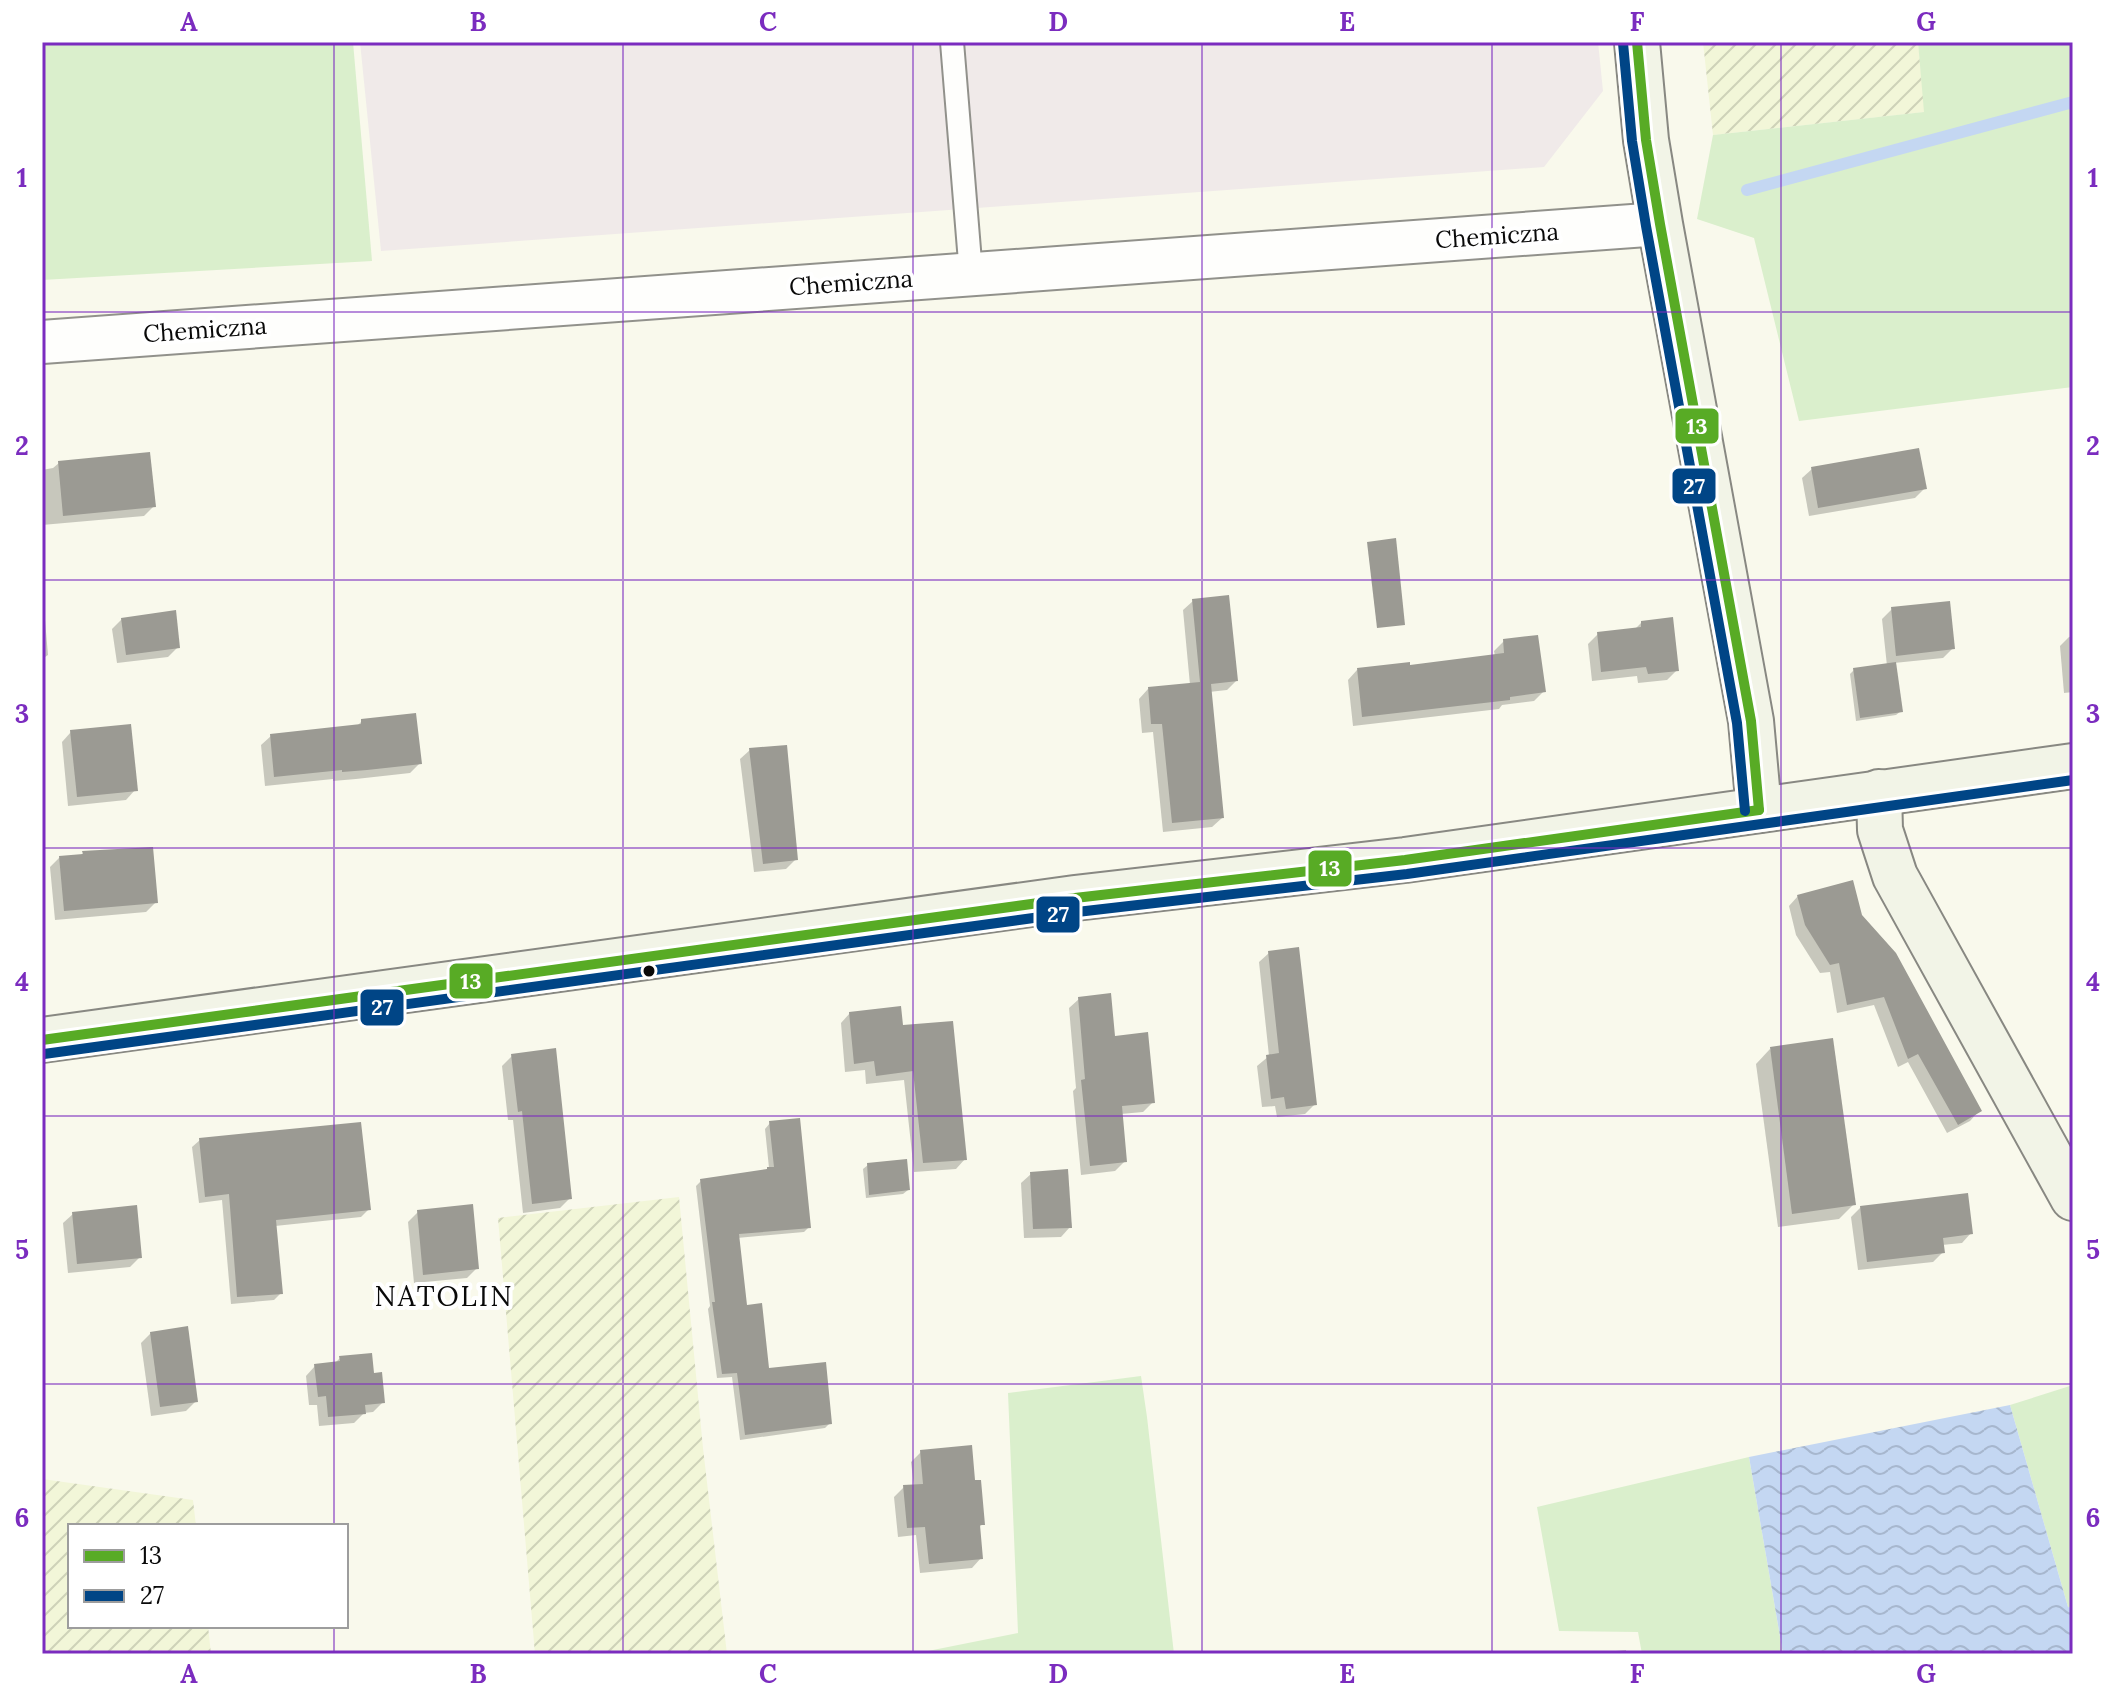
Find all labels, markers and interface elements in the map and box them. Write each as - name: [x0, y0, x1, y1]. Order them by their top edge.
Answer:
- text: A: [180, 5, 198, 38]
- text: B: [469, 5, 487, 38]
- text: C: [759, 5, 777, 38]
- text: D: [1048, 5, 1068, 38]
- text: E: [1339, 5, 1355, 38]
- text: F: [1630, 5, 1645, 38]
- text: G: [1916, 5, 1936, 38]
- text: 1: [17, 161, 27, 194]
- text: 1: [2088, 161, 2098, 194]
- street label: Chemiczna: [1434, 216, 1560, 255]
- street label: Chemiczna: [788, 263, 914, 302]
- street label: Chemiczna: [142, 310, 268, 349]
- line badge: 13: [1674, 407, 1720, 445]
- text: 13: [1686, 412, 1708, 440]
- text: 2: [15, 429, 29, 462]
- text: 2: [2086, 429, 2100, 462]
- line badge: 27: [1671, 467, 1717, 505]
- text: 27: [1683, 472, 1705, 500]
- text: 3: [15, 697, 29, 730]
- text: 3: [2086, 697, 2100, 730]
- line badge: 13: [1307, 849, 1353, 888]
- text: 13: [1319, 854, 1341, 882]
- line badge: 27: [1035, 895, 1081, 934]
- text: 27: [1047, 900, 1069, 928]
- line badge: 13: [448, 962, 494, 1000]
- unlabelled marker: [641, 963, 657, 979]
- text: 4: [15, 965, 29, 998]
- text: 4: [2086, 965, 2100, 998]
- text: 13: [460, 967, 482, 995]
- line badge: 27: [359, 988, 405, 1027]
- text: 27: [371, 993, 393, 1021]
- text: 5: [15, 1233, 29, 1266]
- text: 5: [2086, 1233, 2100, 1266]
- district label: NATOLIN: [375, 1278, 514, 1314]
- text: 6: [15, 1501, 29, 1534]
- text: 6: [2086, 1501, 2100, 1534]
- legend: [68, 1524, 348, 1628]
- text: 13: [140, 1540, 162, 1571]
- text: 27: [140, 1580, 164, 1611]
- text: A: [180, 1657, 198, 1690]
- text: B: [469, 1657, 487, 1690]
- text: C: [759, 1657, 777, 1690]
- text: D: [1048, 1657, 1068, 1690]
- text: E: [1339, 1657, 1355, 1690]
- text: F: [1630, 1657, 1645, 1690]
- text: G: [1916, 1657, 1936, 1690]

